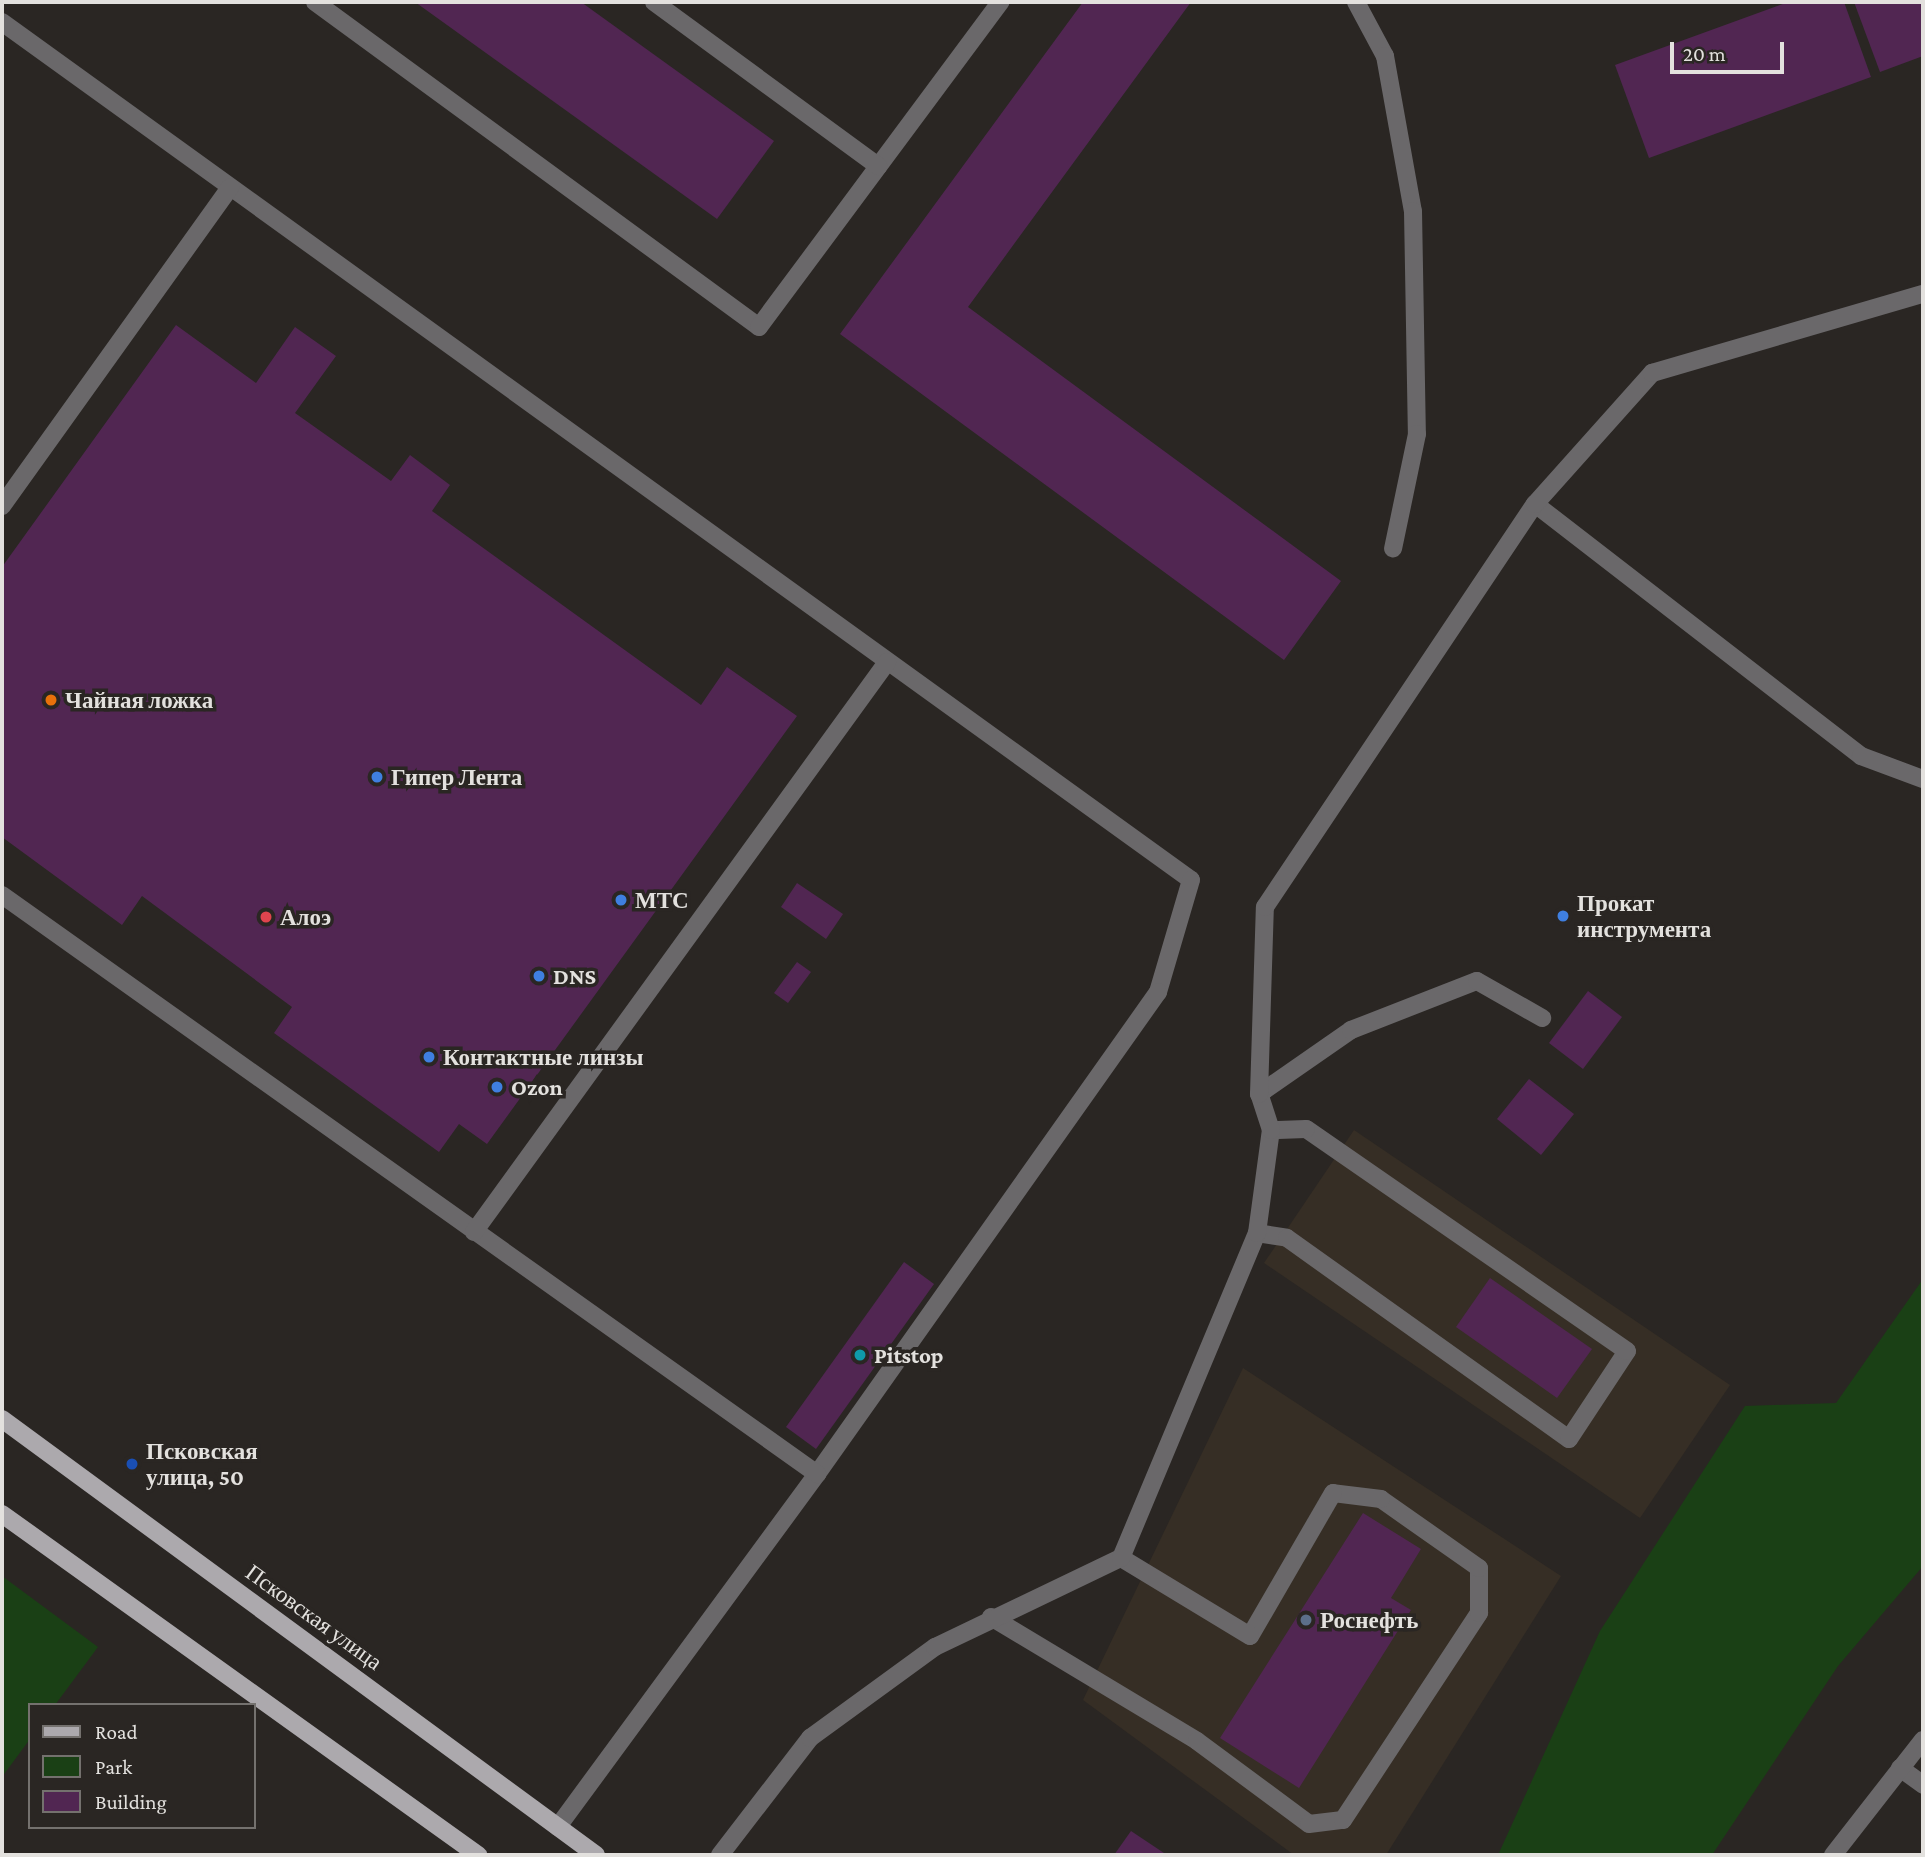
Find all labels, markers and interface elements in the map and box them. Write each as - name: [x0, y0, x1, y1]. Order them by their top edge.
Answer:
- scale bar: [1673, 28, 1787, 72]
- text: 20 m: [1683, 42, 1726, 66]
- place label: Чайная ложка: [65, 686, 213, 714]
- marker: Чайная ложка: [43, 692, 59, 708]
- place label: Гипер Лента: [391, 763, 522, 791]
- marker: Гипер Лента: [369, 769, 385, 785]
- place label: МТС: [635, 886, 689, 914]
- place label: Прокат инструмента: [1577, 889, 1711, 943]
- marker: МТС: [613, 892, 629, 908]
- place label: Алоэ: [280, 903, 331, 931]
- marker: Прокат инструмента: [1555, 908, 1571, 924]
- marker: Алоэ: [258, 909, 274, 925]
- place label: DNS: [553, 962, 596, 990]
- marker: DNS: [531, 968, 547, 984]
- place label: Контактные линзы: [443, 1043, 643, 1071]
- marker: Контактные линзы: [421, 1049, 437, 1065]
- place label: Ozon: [511, 1073, 563, 1101]
- marker: Ozon: [489, 1079, 505, 1095]
- place label: Pitstop: [874, 1341, 944, 1369]
- marker: Pitstop: [852, 1347, 868, 1363]
- place label: Псковская улица, 50: [146, 1437, 258, 1491]
- marker: Псковская улица, 50: [124, 1456, 140, 1472]
- street label: Псковская улица: [240, 1558, 388, 1676]
- place label: Роснефть: [1320, 1606, 1418, 1634]
- marker: Роснефть: [1298, 1612, 1314, 1628]
- legend: [28, 1703, 256, 1829]
- text: Road: [95, 1720, 138, 1744]
- text: Park: [95, 1755, 132, 1779]
- text: Building: [95, 1790, 167, 1814]

